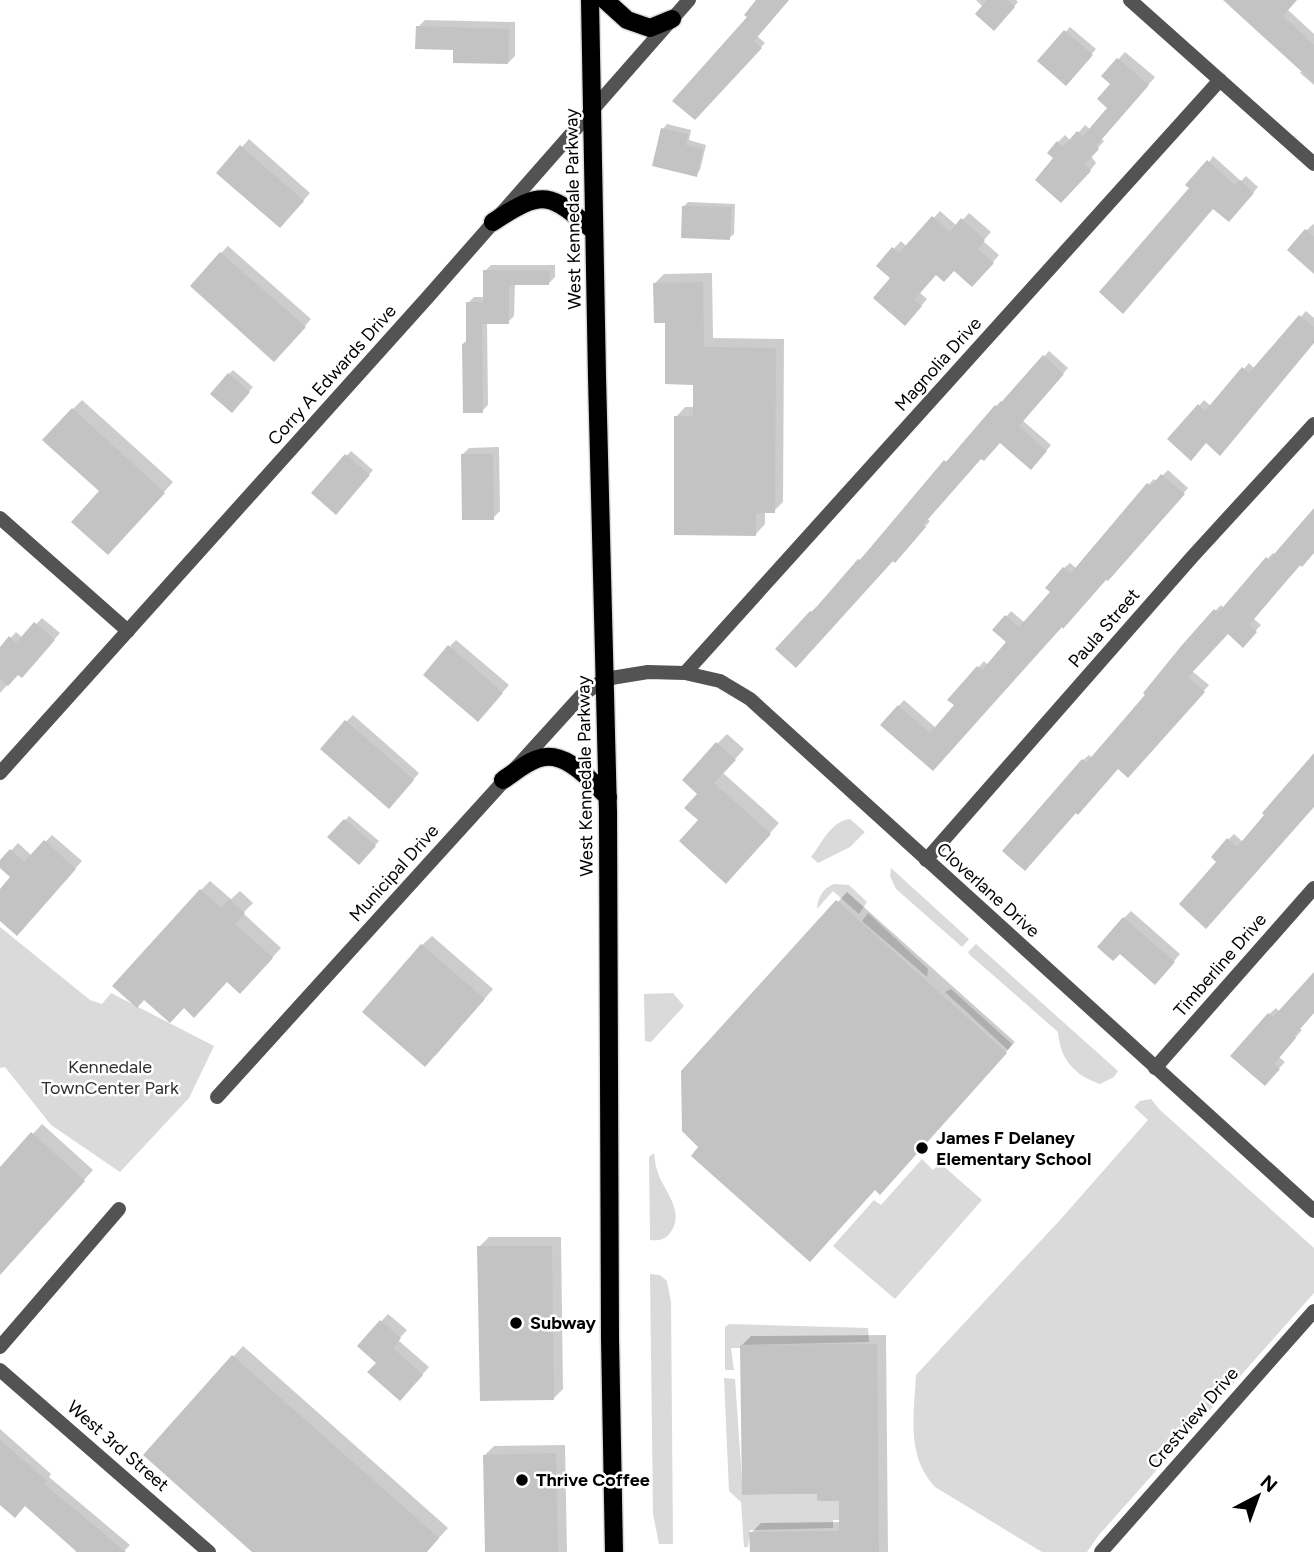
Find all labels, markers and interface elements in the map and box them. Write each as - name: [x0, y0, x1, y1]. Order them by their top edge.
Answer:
- street label: West Kennedale Parkway: [560, 108, 586, 310]
- street label: Corry A Edwards Drive: [263, 300, 401, 450]
- street label: Magnolia Drive: [890, 312, 986, 416]
- street label: Paula Street: [1064, 584, 1144, 672]
- street label: West Kennedale Parkway: [572, 675, 598, 877]
- street label: Municipal Drive: [345, 820, 444, 926]
- street label: Cloverlane Drive: [932, 838, 1044, 942]
- street label: Timberline Drive: [1169, 909, 1271, 1021]
- park label: Kennedale TownCenter Park: [41, 1056, 179, 1099]
- place label: James F Delaney Elementary School: [936, 1127, 1091, 1170]
- marker: James F Delaney Elementary School: [914, 1140, 930, 1156]
- place label: Subway: [530, 1312, 597, 1334]
- marker: Subway: [508, 1315, 524, 1331]
- street label: Crestview Drive: [1143, 1363, 1243, 1473]
- street label: West 3rd Street: [63, 1396, 173, 1496]
- north arrow: [1223, 1461, 1293, 1531]
- place label: Thrive Coffee: [536, 1469, 650, 1491]
- text: N: [1256, 1470, 1282, 1497]
- marker: Thrive Coffee: [514, 1472, 530, 1488]

